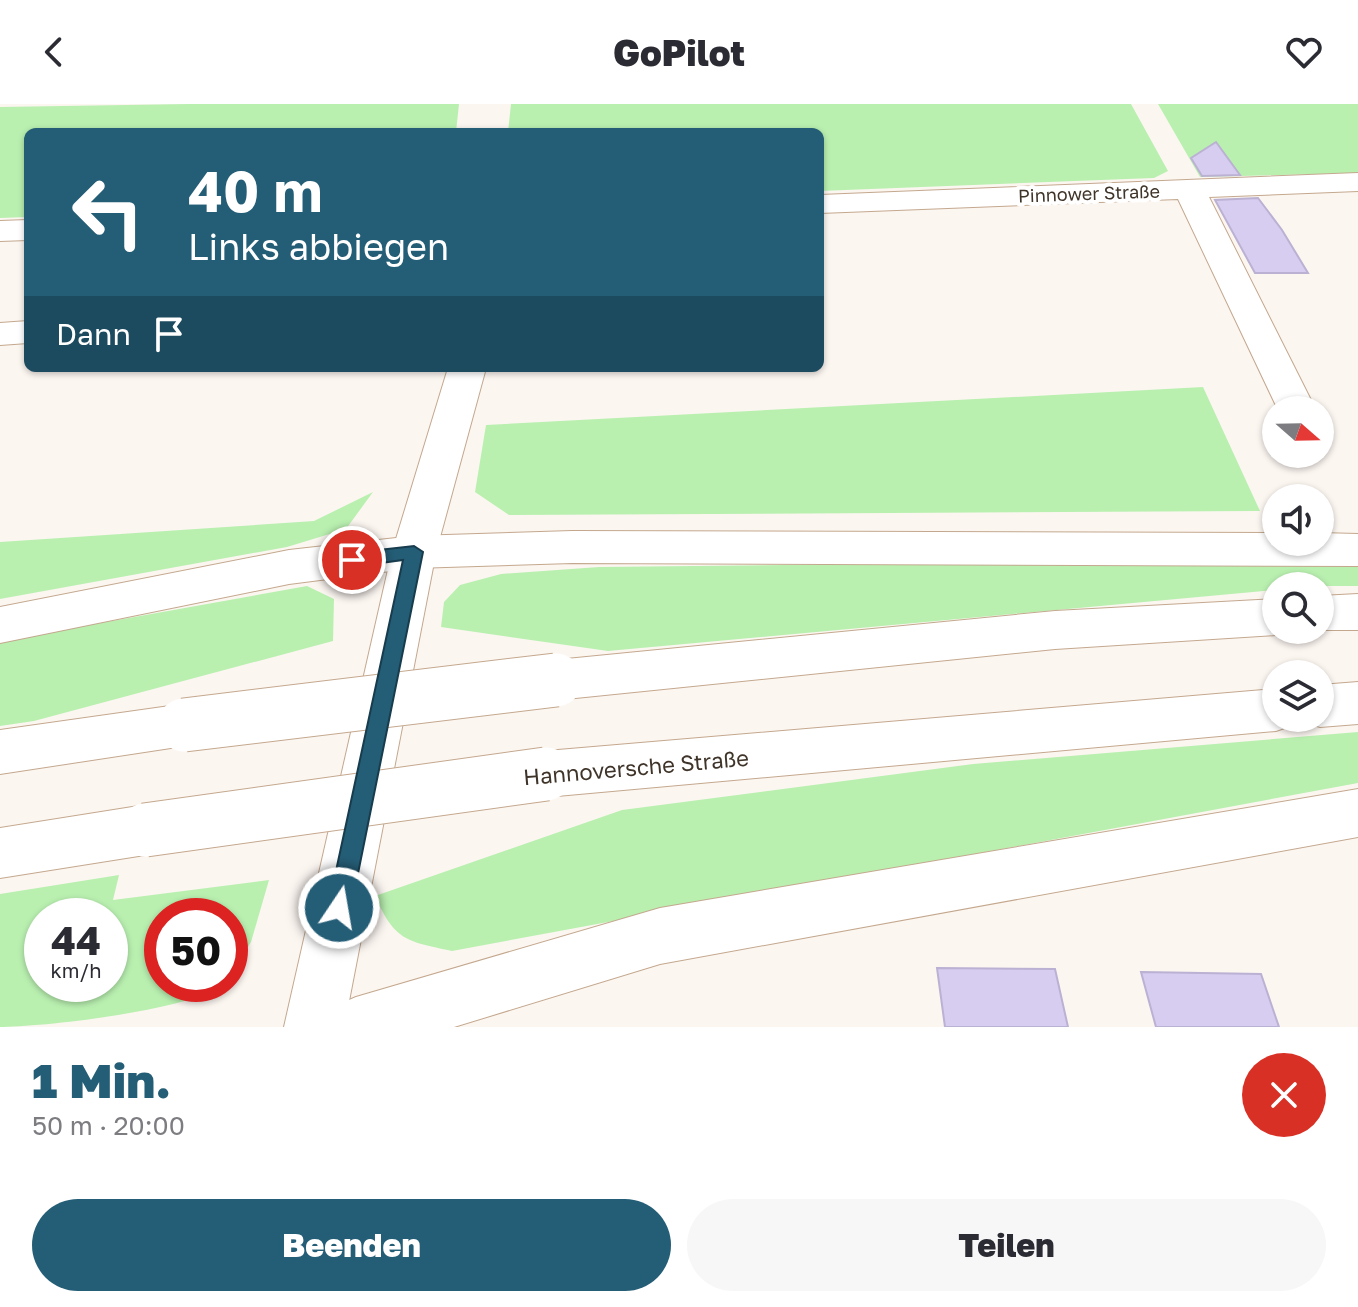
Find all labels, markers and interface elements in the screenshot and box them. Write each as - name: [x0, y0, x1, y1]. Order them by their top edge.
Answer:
- icon: back: [32, 30, 76, 74]
- icon: heart: [1282, 30, 1326, 74]
- text: GoPilot: [613, 31, 745, 74]
- text: 40 m: [188, 157, 322, 224]
- icon: left: [56, 160, 160, 264]
- street label: Pinnower Straße: [1018, 180, 1160, 206]
- text: Links abbiegen: [188, 225, 449, 268]
- icon: arrive: [147, 312, 191, 356]
- text: Dann: [56, 316, 131, 352]
- north arrow: [1262, 396, 1334, 468]
- map controls: [1262, 396, 1334, 732]
- button: sound: [1262, 484, 1334, 556]
- pin: [318, 526, 386, 594]
- icon: arrive: [330, 538, 374, 582]
- button: search: [1262, 572, 1334, 644]
- button: layers: [1262, 660, 1334, 732]
- street label: Hannoversche Straße: [522, 744, 750, 790]
- position arrow: [297, 866, 381, 950]
- speed limit sign: 50: [144, 898, 248, 1002]
- text: 44: [51, 916, 101, 964]
- text: km/h: [51, 958, 101, 982]
- text: 1 Min.: [32, 1051, 171, 1109]
- button: close: [1242, 1053, 1326, 1137]
- text: 50 m · 20:00: [32, 1110, 185, 1141]
- button: Beenden: [32, 1199, 671, 1291]
- button: Teilen: [687, 1199, 1326, 1291]

